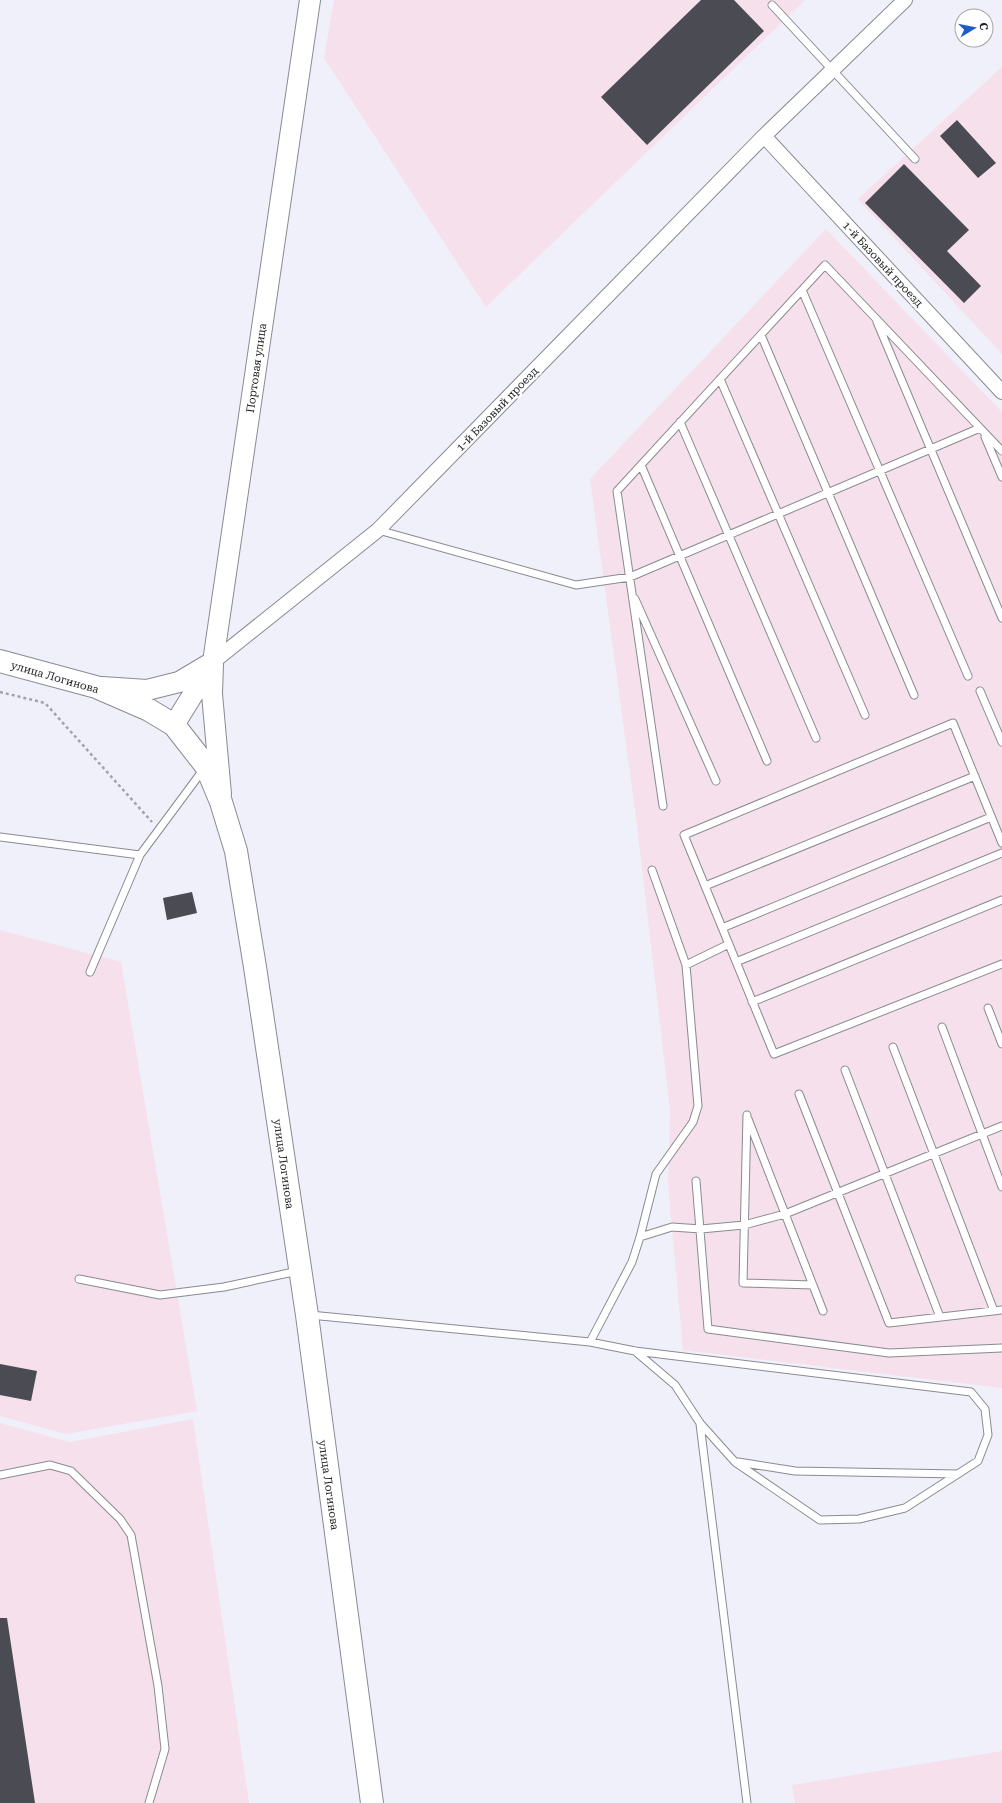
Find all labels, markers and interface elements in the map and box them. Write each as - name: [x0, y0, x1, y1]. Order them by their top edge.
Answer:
- north arrow: [954, 8, 994, 48]
- text: С: [976, 21, 990, 32]
- street label: 1-й Базовый проезд: [840, 219, 926, 310]
- street label: Портовая улица: [244, 322, 269, 414]
- street label: 1-й Базовый проезд: [454, 365, 541, 454]
- street label: улица Логинова: [9, 659, 100, 696]
- street label: улица Логинова: [271, 1118, 296, 1210]
- street label: улица Логинова: [316, 1439, 341, 1531]

